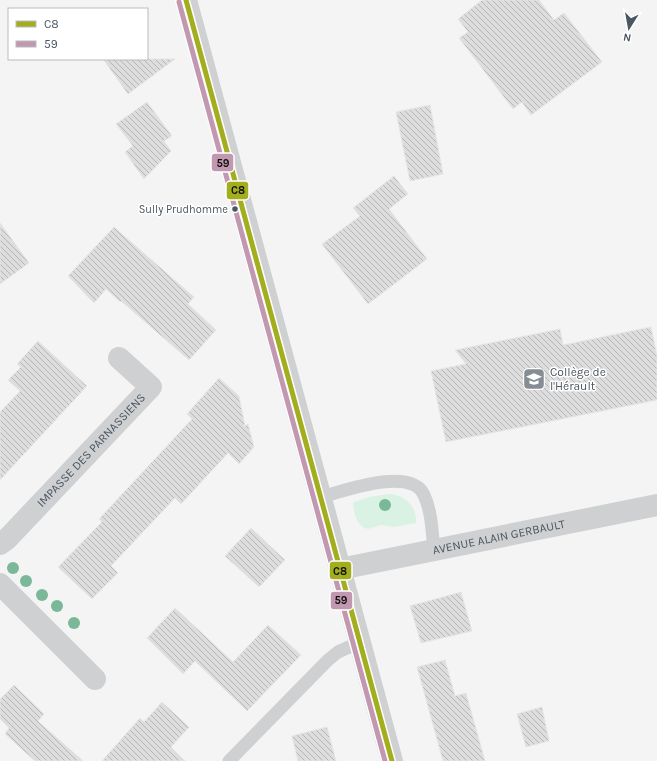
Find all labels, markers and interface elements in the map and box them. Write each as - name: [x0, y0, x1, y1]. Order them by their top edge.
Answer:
- legend: [8, 8, 148, 60]
- north arrow: [609, 8, 649, 48]
- text: C8: [44, 17, 59, 31]
- text: N: [622, 30, 632, 44]
- text: 59: [44, 37, 58, 51]
- line badge: 59: [211, 153, 234, 172]
- text: 59: [216, 157, 230, 170]
- line badge: C8: [226, 181, 249, 200]
- text: C8: [231, 184, 245, 197]
- place label: Sully Prudhomme: [139, 203, 228, 216]
- marker: Sully Prudhomme: [230, 204, 240, 214]
- place label: Collège de l'Hérault: [550, 365, 606, 393]
- school or university icon: Collège de l'Hérault: [521, 366, 547, 392]
- street label: IMPASSE DES PARNASSIENS: [34, 390, 148, 510]
- street label: AVENUE ALAIN GERBAULT: [431, 517, 566, 557]
- line badge: C8: [329, 561, 352, 580]
- text: C8: [333, 565, 347, 578]
- line badge: 59: [330, 591, 353, 610]
- text: 59: [334, 594, 348, 607]

